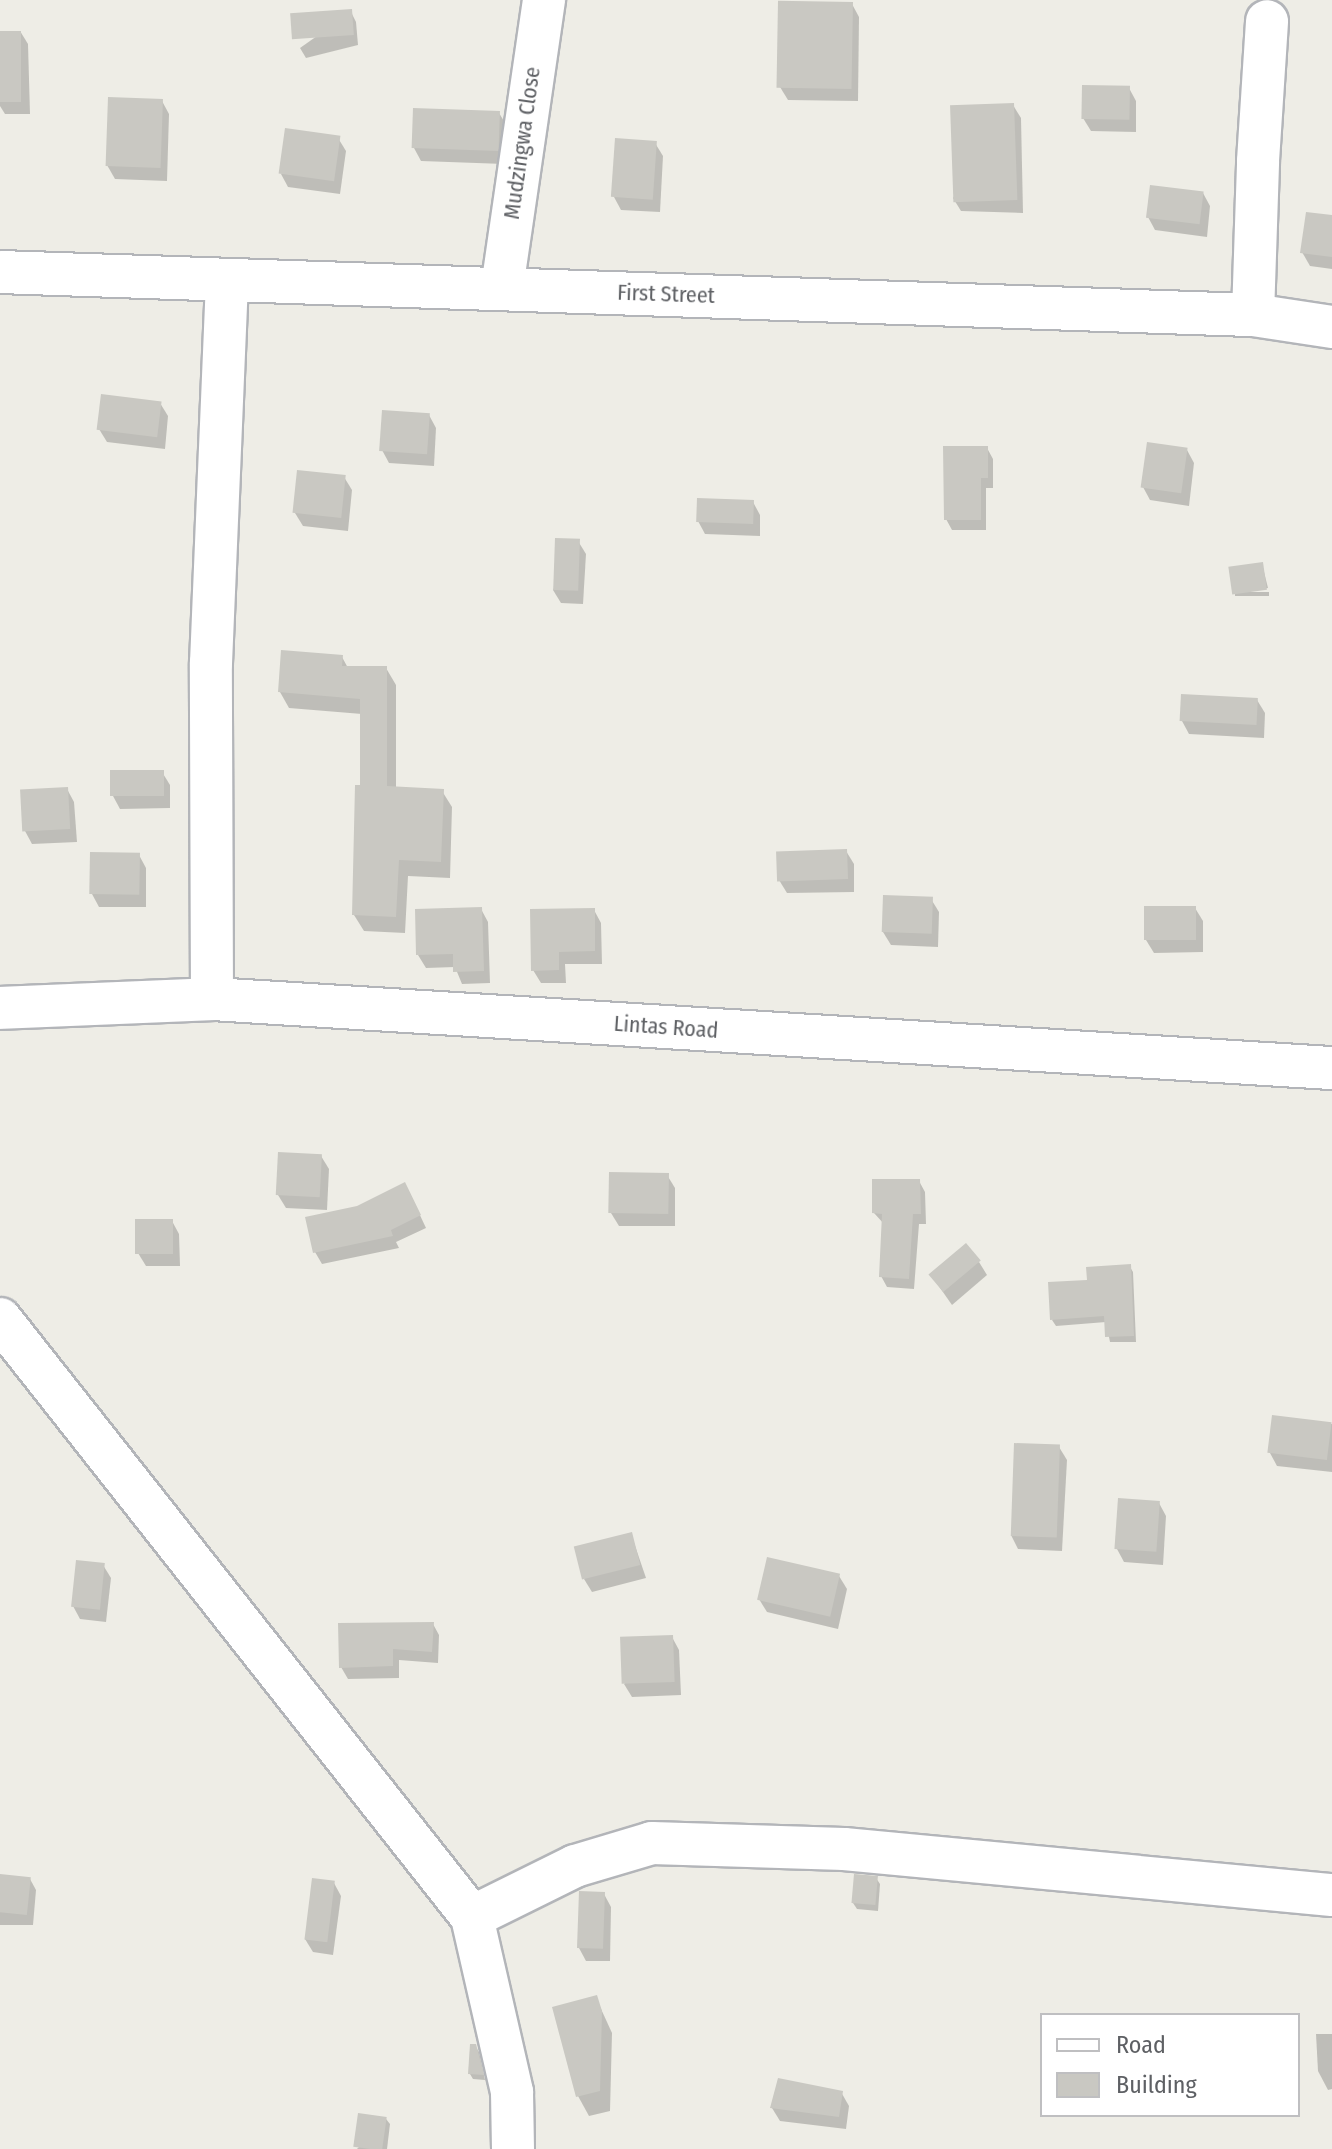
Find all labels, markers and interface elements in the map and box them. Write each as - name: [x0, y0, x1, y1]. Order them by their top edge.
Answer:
- street label: Mudzingwa Close: [498, 65, 546, 221]
- street label: First Street: [617, 279, 715, 309]
- street label: Lintas Road: [613, 1010, 719, 1044]
- legend: [1040, 2013, 1300, 2117]
- text: Road: [1116, 2031, 1166, 2059]
- text: Building: [1116, 2071, 1197, 2099]

